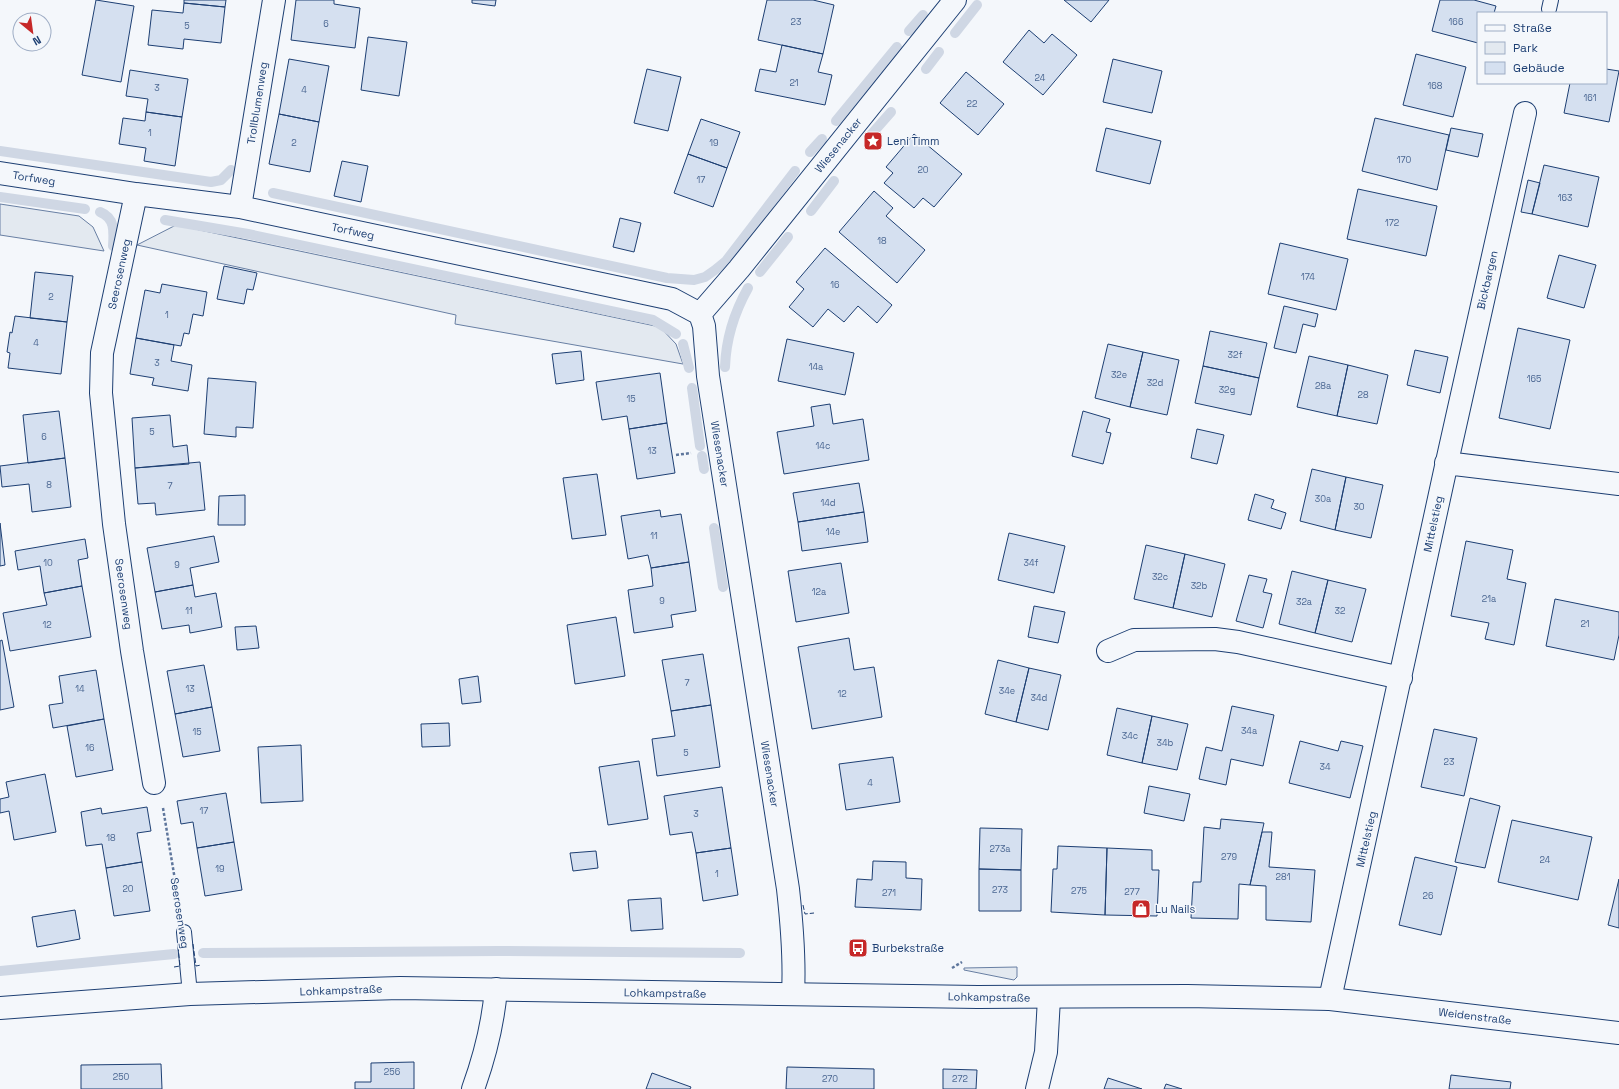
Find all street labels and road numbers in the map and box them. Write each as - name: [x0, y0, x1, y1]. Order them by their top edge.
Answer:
- street label: Trollblumenweg: [244, 61, 270, 145]
- street label: Wiesenacker: [811, 115, 865, 175]
- street label: Torfweg: [11, 168, 57, 188]
- street label: Torfweg: [330, 220, 376, 242]
- street label: Seerosenweg: [105, 237, 133, 311]
- street label: Bickbargen: [1473, 249, 1501, 311]
- street label: Wiesenacker: [708, 420, 732, 488]
- street label: Mittelstieg: [1420, 495, 1446, 553]
- street label: Seerosenweg: [112, 557, 136, 631]
- street label: Wiesenacker: [758, 740, 782, 808]
- street label: Mittelstieg: [1353, 810, 1379, 868]
- street label: Seerosenweg: [167, 876, 193, 950]
- street label: Lohkampstraße: [299, 982, 383, 998]
- street label: Lohkampstraße: [624, 985, 706, 1001]
- street label: Lohkampstraße: [948, 989, 1030, 1005]
- street label: Weidenstraße: [1438, 1005, 1512, 1027]

